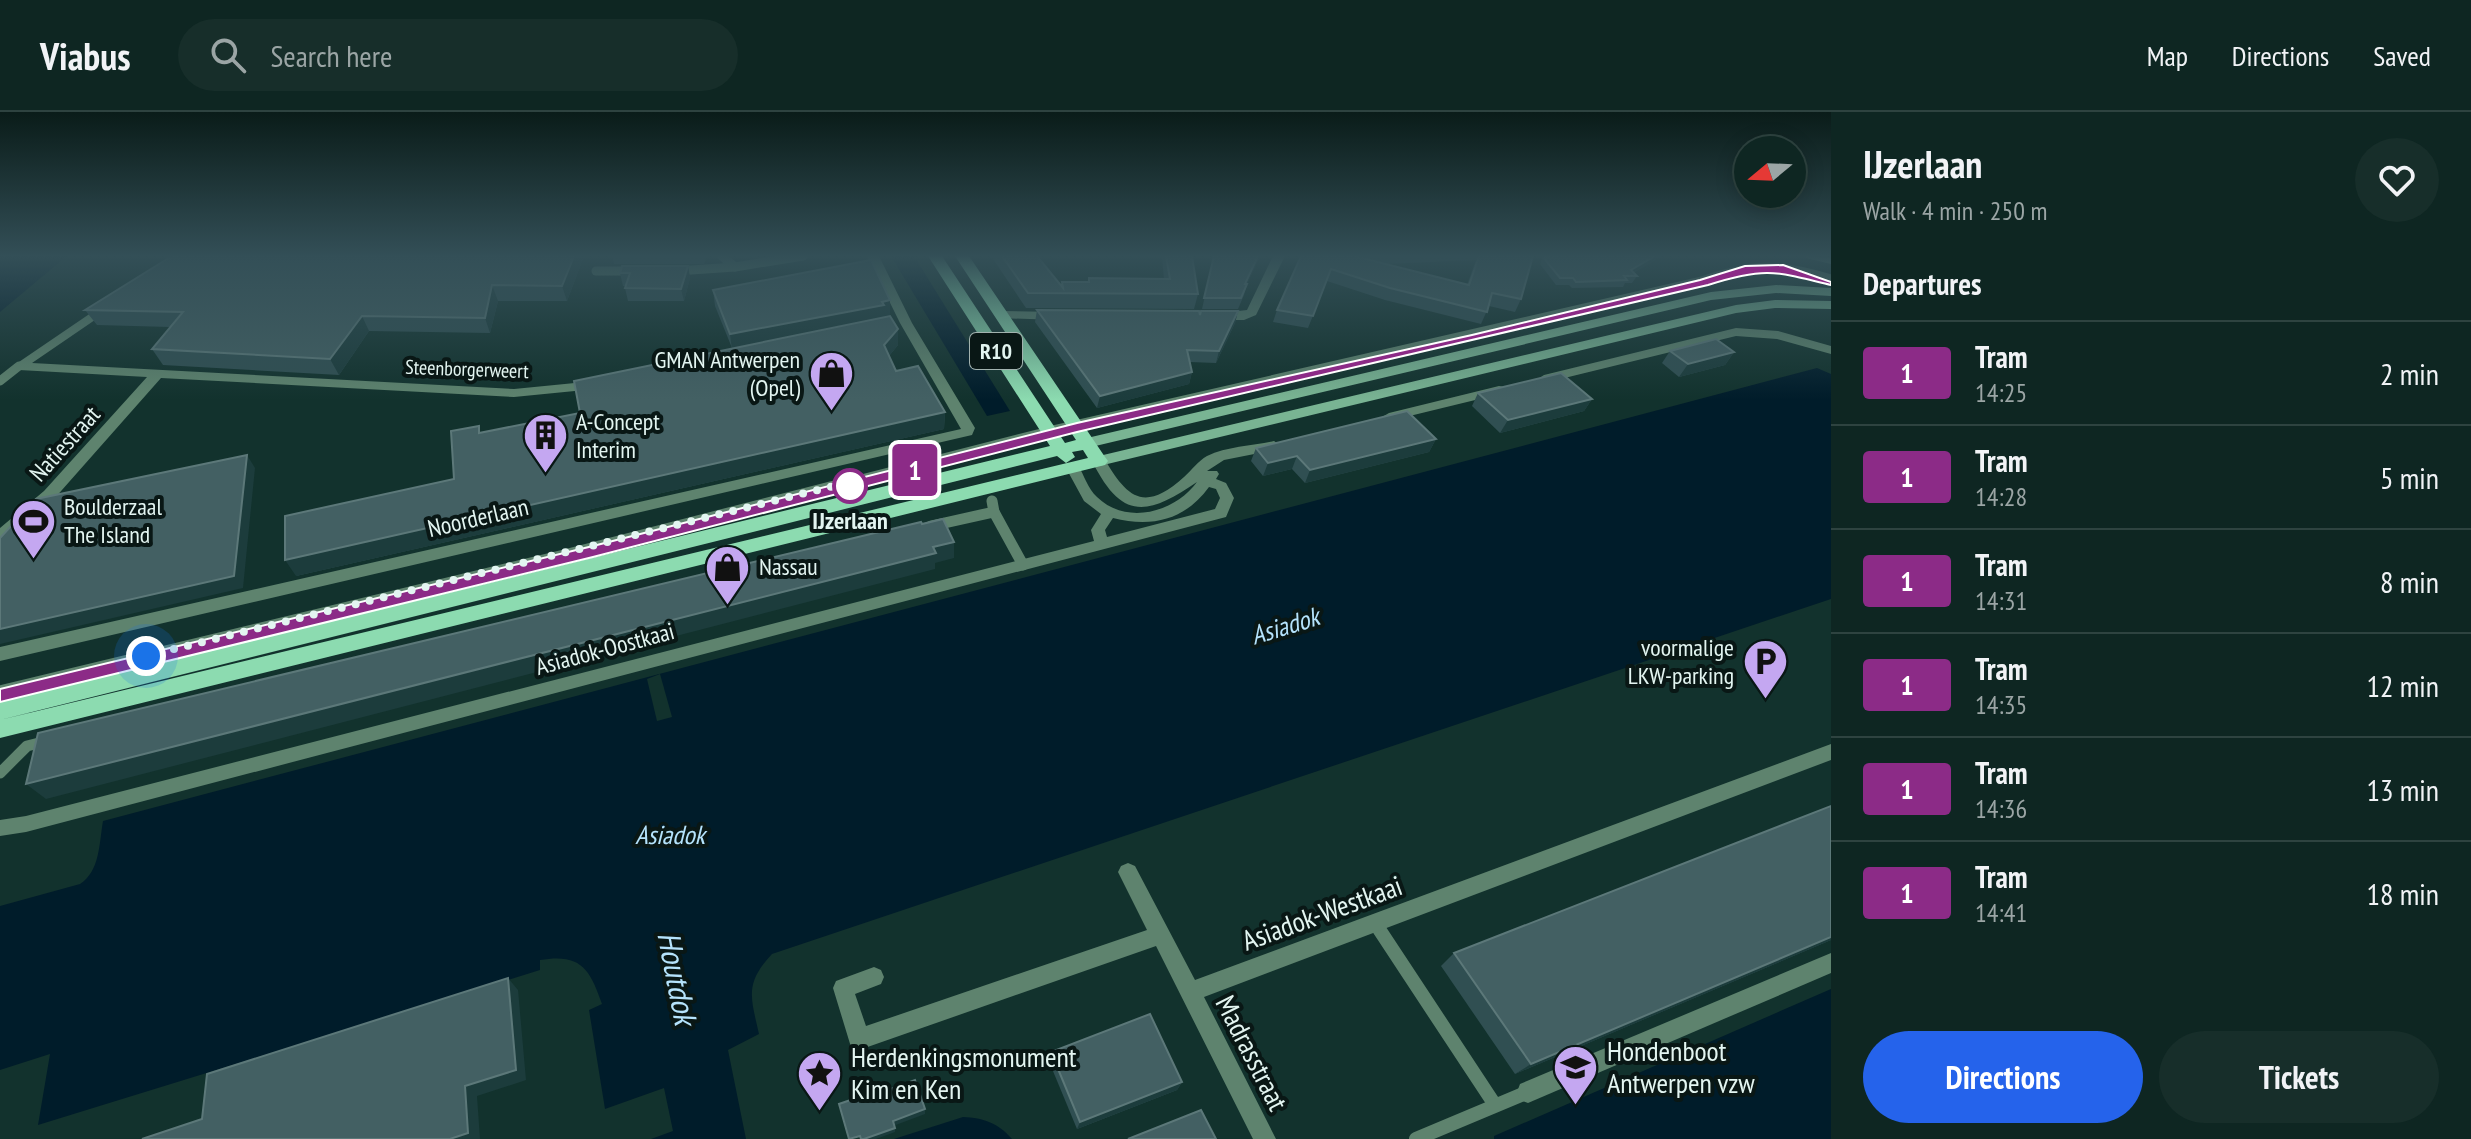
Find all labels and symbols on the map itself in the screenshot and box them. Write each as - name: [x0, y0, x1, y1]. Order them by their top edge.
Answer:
- north arrow: [1734, 136, 1806, 208]
- road number: R10: [970, 333, 1022, 369]
- place label: GMAN Antwerpen (Opel): [654, 344, 800, 403]
- shop icon: GMAN Antwerpen (Opel): [807, 350, 855, 413]
- street label: Steenborgerweert: [405, 354, 530, 384]
- street label: Natiestraat: [23, 399, 107, 488]
- place label: A-Concept Interim: [576, 406, 660, 465]
- building icon: A-Concept Interim: [521, 412, 569, 475]
- line badge: 1: [889, 444, 941, 496]
- marker: IJzerlaan: [833, 469, 867, 503]
- place label: Boulderzaal The Island: [64, 491, 162, 550]
- street label: Noorderlaan: [424, 491, 531, 544]
- sports icon: Boulderzaal The Island: [9, 497, 57, 560]
- place label: IJzerlaan: [812, 505, 888, 536]
- shop icon: Nassau: [704, 543, 752, 606]
- place label: Nassau: [759, 551, 818, 582]
- water label: Asiadok: [1247, 599, 1326, 651]
- street label: Asiadok-Oostkaai: [532, 615, 678, 682]
- place label: voormalige LKW-parking: [1628, 632, 1734, 691]
- your location: [126, 636, 166, 676]
- parking icon: voormalige LKW-parking: [1741, 638, 1789, 701]
- water label: Asiadok: [635, 818, 708, 851]
- street label: Asiadok-Westkaai: [1237, 866, 1407, 959]
- water label: Houtdok: [648, 928, 708, 1031]
- street label: Madrasstraat: [1208, 989, 1297, 1117]
- place label: Hondenboot Antwerpen vzw: [1607, 1032, 1755, 1101]
- place label: Herdenkingsmonument Kim en Ken: [851, 1038, 1077, 1107]
- school or university icon: Hondenboot Antwerpen vzw: [1552, 1043, 1600, 1106]
- place icon: Herdenkingsmonument Kim en Ken: [796, 1049, 844, 1112]

